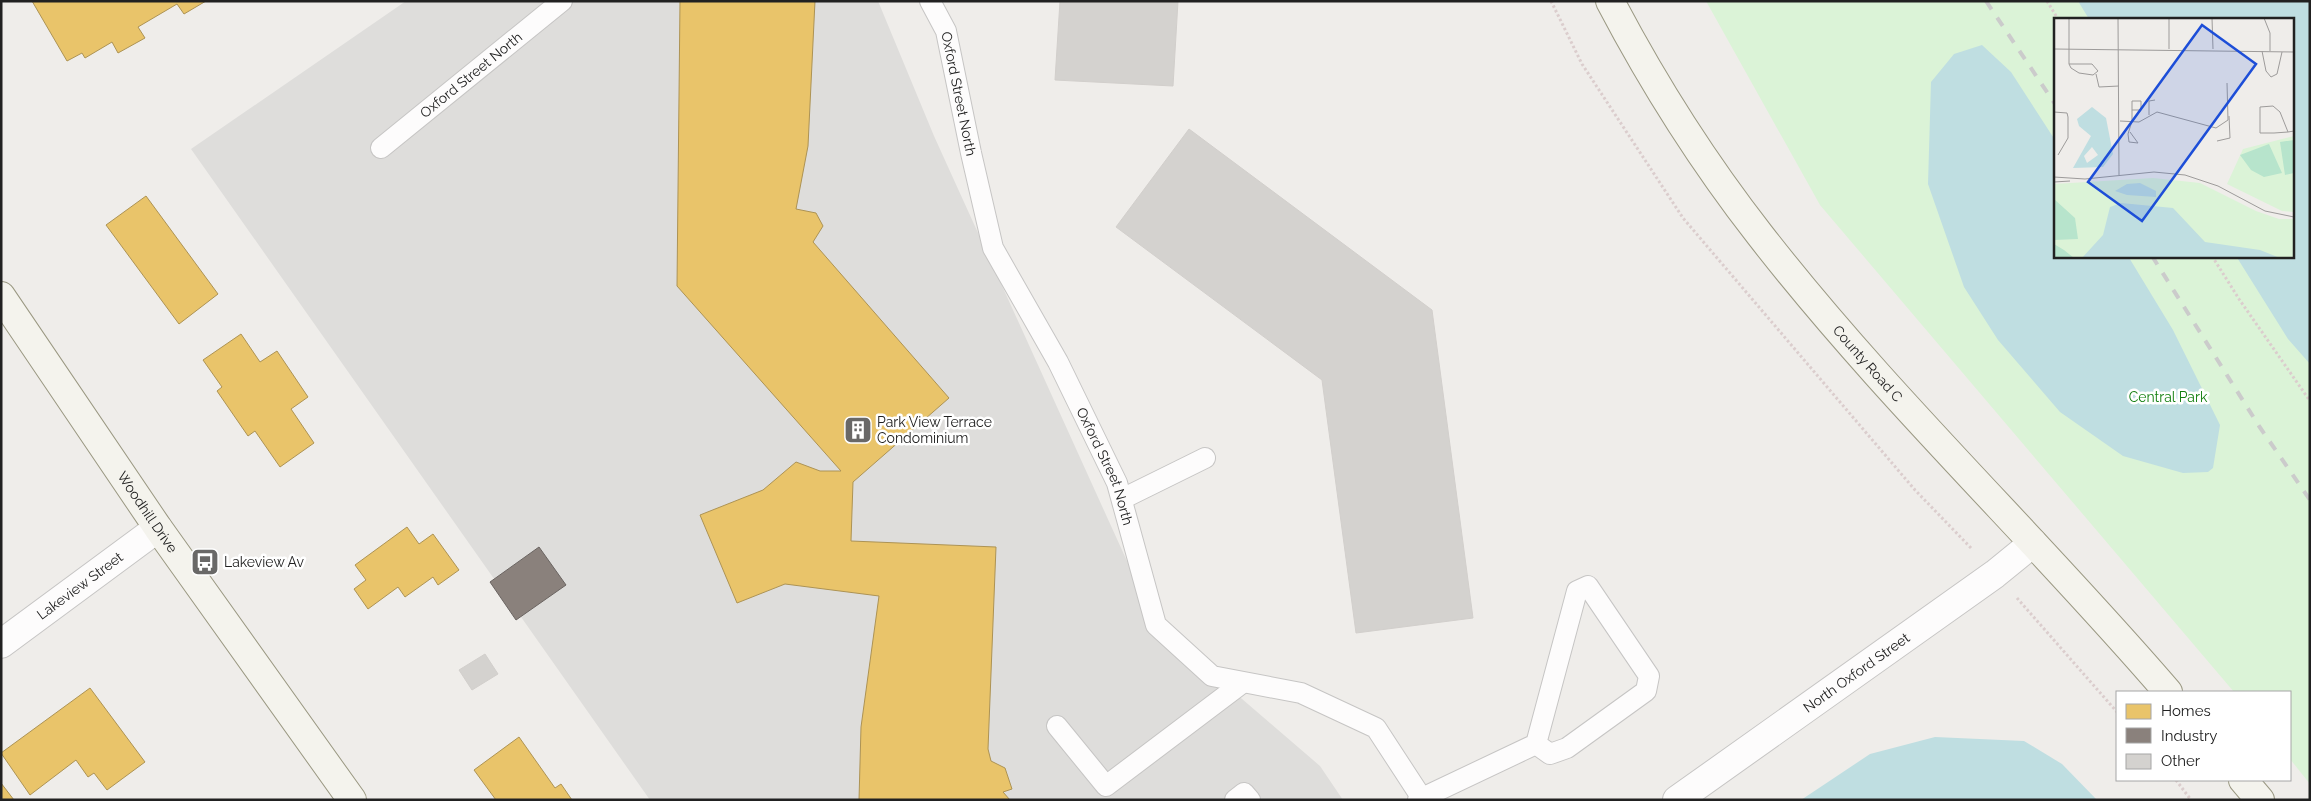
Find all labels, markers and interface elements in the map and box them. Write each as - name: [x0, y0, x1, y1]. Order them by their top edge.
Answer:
- inset map: [2054, 18, 2294, 258]
- street label: Oxford Street North: [417, 29, 525, 121]
- street label: Oxford Street North: [938, 30, 979, 157]
- street label: County Road C: [1830, 322, 1906, 405]
- park label: Central Park: [2129, 389, 2208, 405]
- street label: Oxford Street North: [1073, 405, 1136, 527]
- place label: Park View Terrace Condominium: [877, 414, 992, 446]
- building icon: Park View Terrace Condominium: [843, 415, 873, 445]
- street label: Woodhill Drive: [114, 469, 181, 556]
- bus stop icon: Lakeview Av: [190, 547, 220, 577]
- street label: Lakeview Street: [34, 549, 126, 623]
- place label: Lakeview Av: [224, 554, 305, 570]
- street label: North Oxford Street: [1800, 629, 1913, 716]
- legend: [2116, 691, 2291, 781]
- text: Homes: [2161, 702, 2211, 720]
- text: Industry: [2161, 727, 2217, 745]
- text: Other: [2161, 752, 2201, 770]

